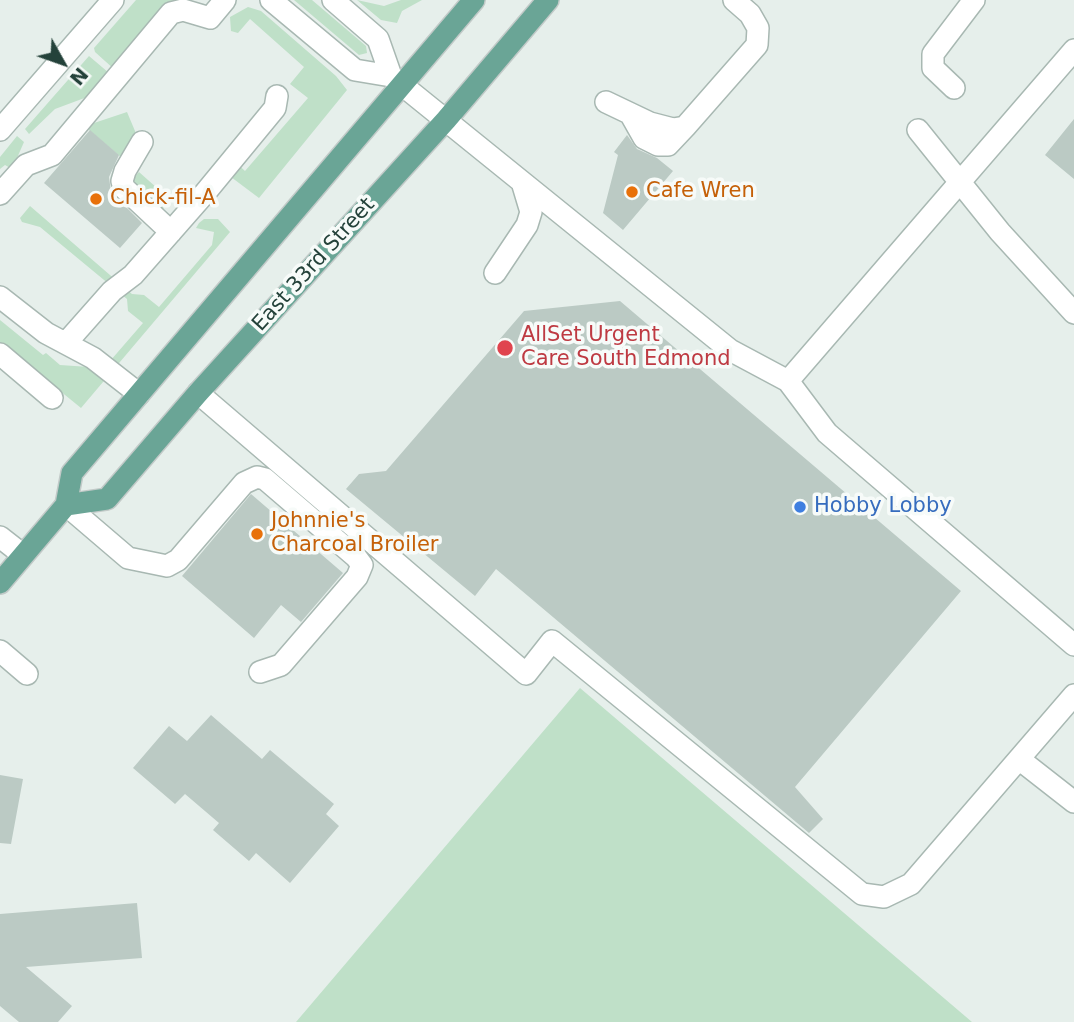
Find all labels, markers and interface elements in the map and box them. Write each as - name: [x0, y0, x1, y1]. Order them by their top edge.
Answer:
- north arrow: [28, 28, 98, 98]
- text: N: [66, 63, 93, 90]
- place label: Cafe Wren: [646, 179, 755, 205]
- marker: Cafe Wren: [624, 184, 640, 200]
- place label: Chick-fil-A: [110, 186, 216, 212]
- marker: Chick-fil-A: [88, 191, 104, 207]
- street label: East 33rd Street: [247, 193, 381, 337]
- place label: AllSet Urgent Care South Edmond: [521, 323, 731, 373]
- marker: AllSet Urgent Care South Edmond: [495, 338, 515, 358]
- place label: Hobby Lobby: [814, 494, 952, 520]
- marker: Hobby Lobby: [792, 499, 808, 515]
- place label: Johnnie's Charcoal Broiler: [271, 509, 438, 559]
- marker: Johnnie's Charcoal Broiler: [249, 526, 265, 542]

